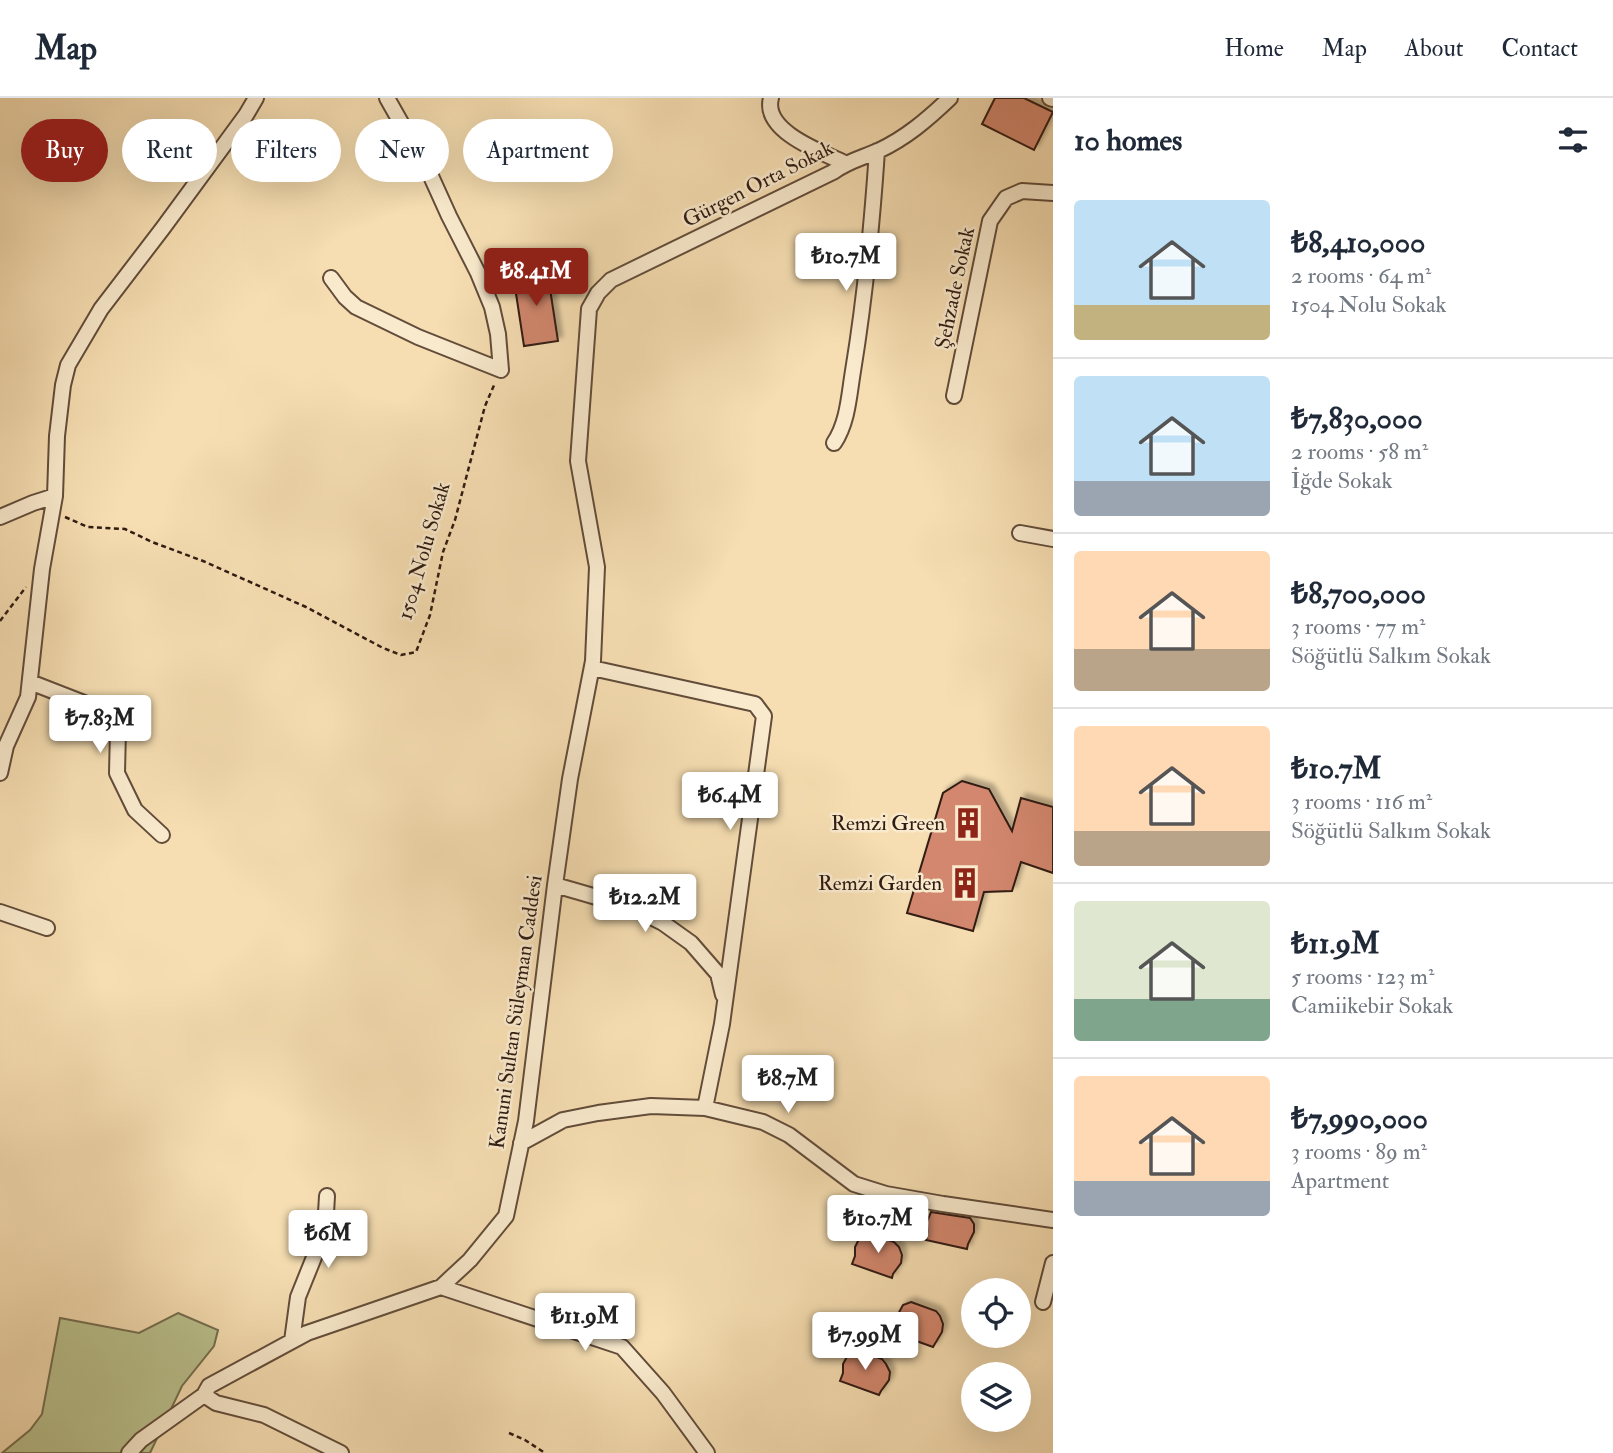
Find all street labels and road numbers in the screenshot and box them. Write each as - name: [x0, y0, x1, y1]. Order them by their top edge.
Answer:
- street label: Gürgen Orta Sokak: [678, 134, 838, 234]
- street label: Şehzade Sokak: [929, 225, 981, 351]
- street label: 1504 Nolu Sokak: [391, 479, 457, 623]
- street label: Kanuni Sultan Süleyman Caddesi: [483, 873, 549, 1151]

